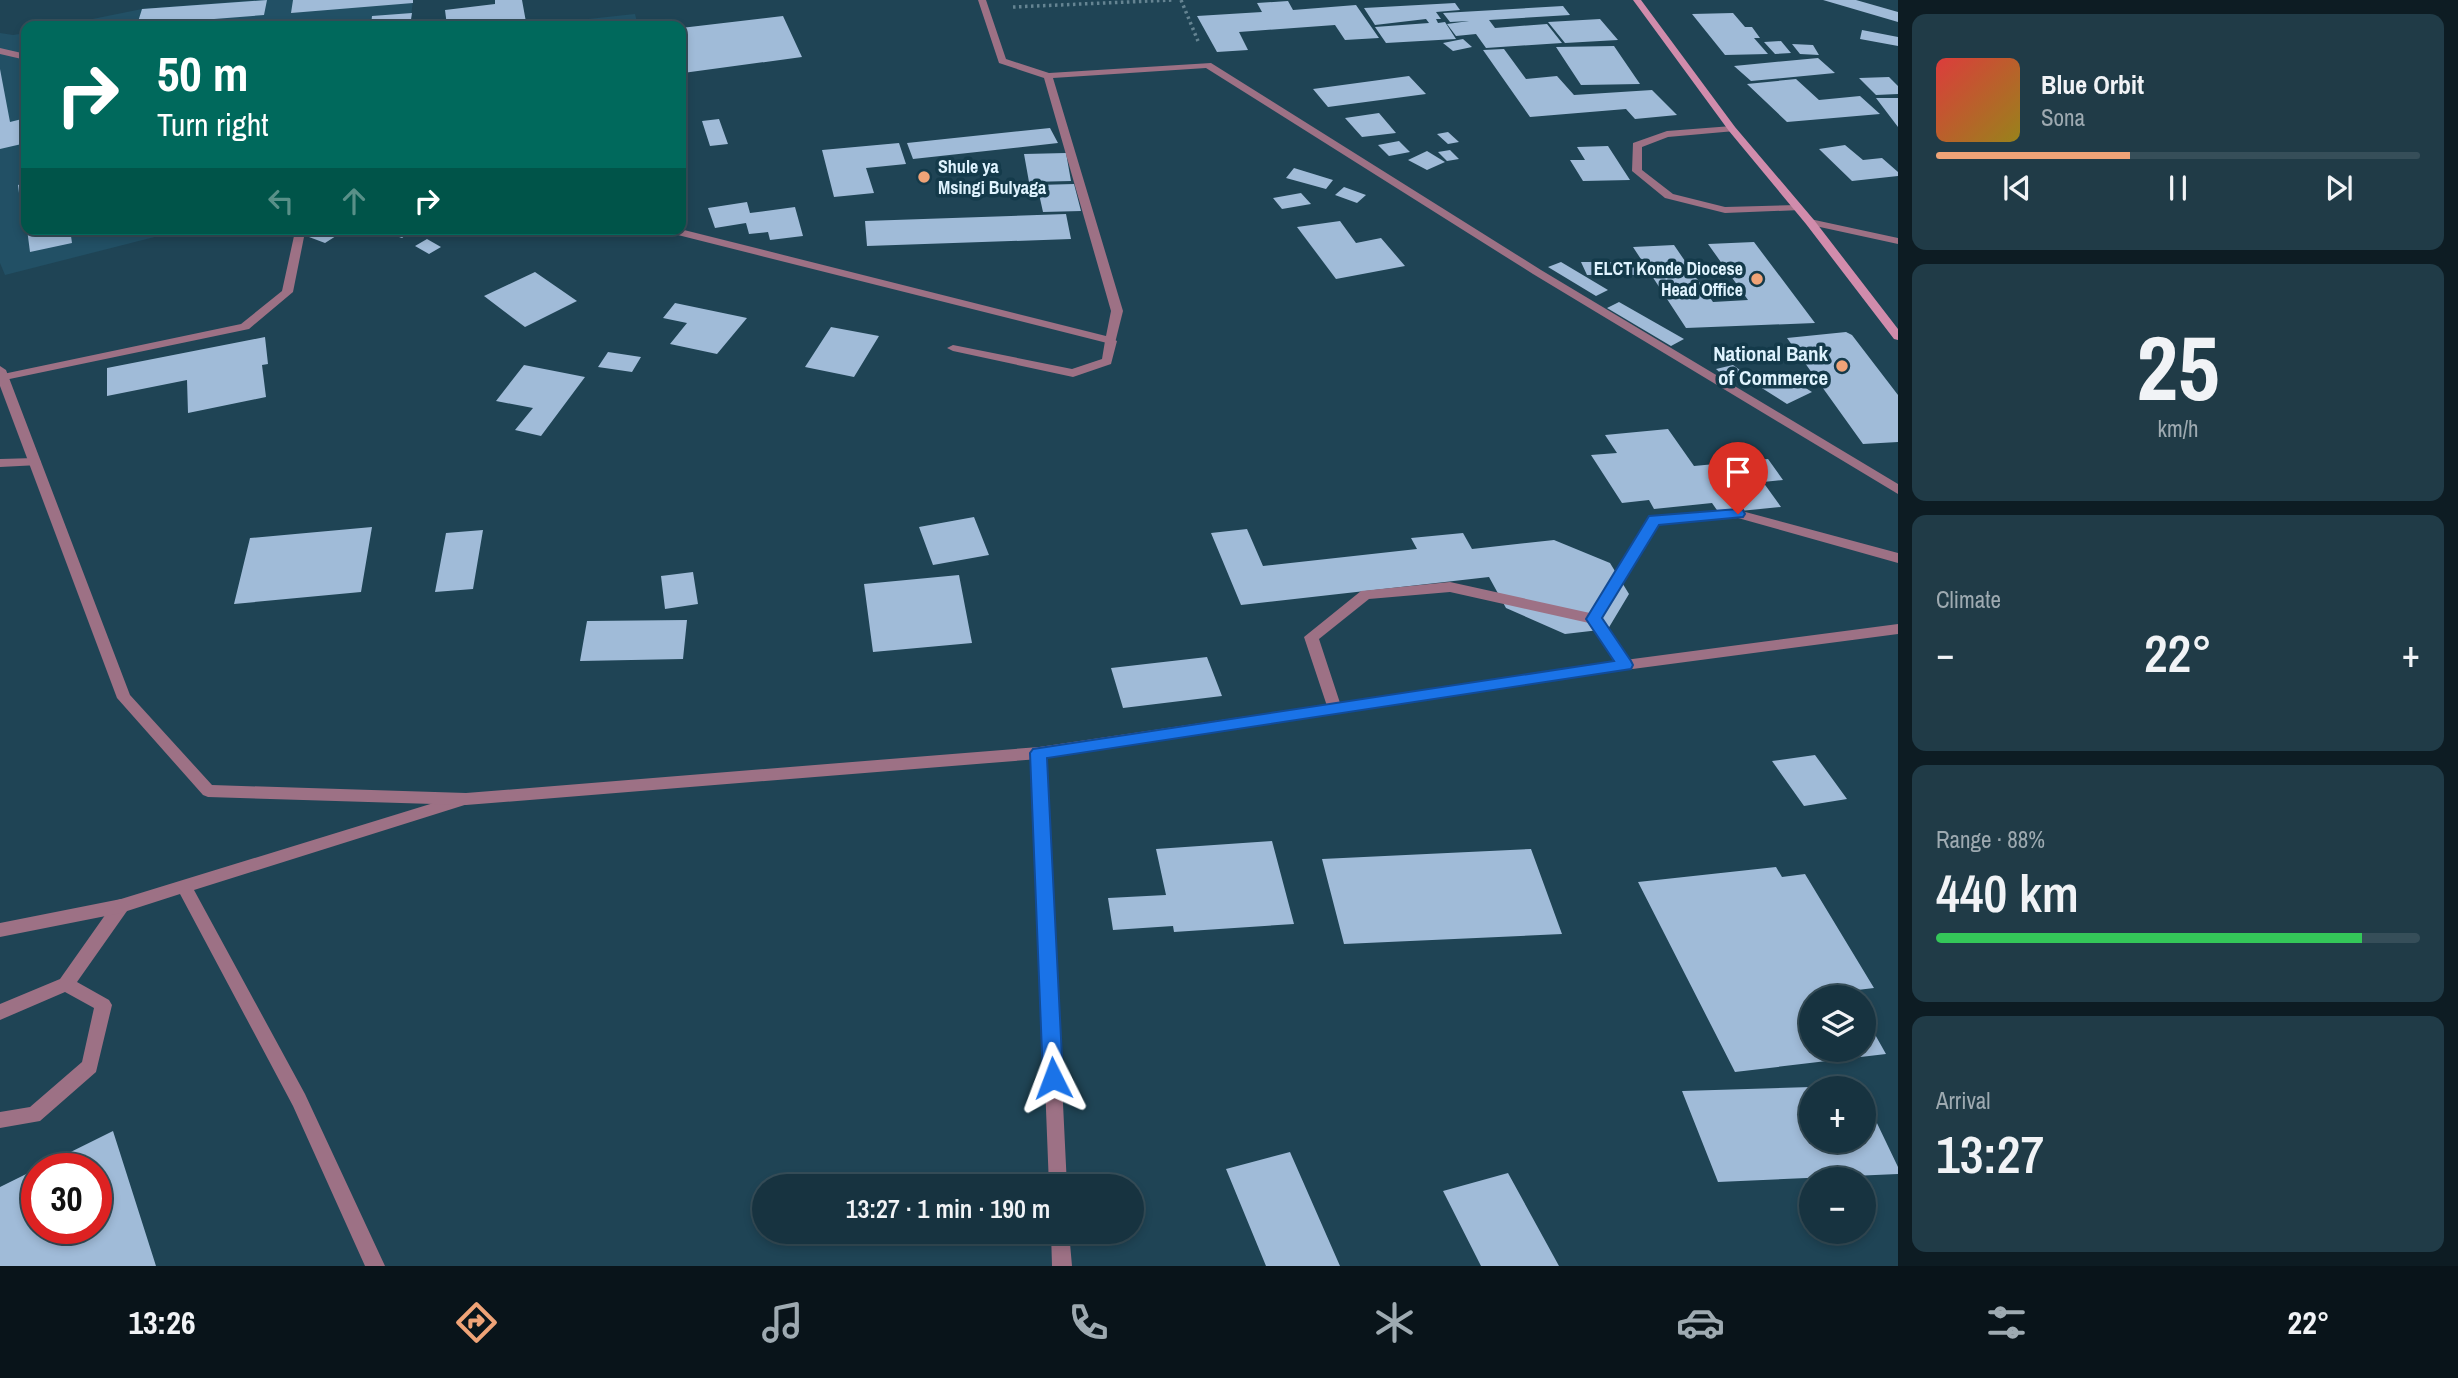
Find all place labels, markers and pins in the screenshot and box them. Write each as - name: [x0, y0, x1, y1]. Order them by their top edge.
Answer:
- place label: Shule ya Msingi Bulyaga: [938, 154, 1047, 200]
- marker: Shule ya Msingi Bulyaga: [916, 169, 932, 185]
- place label: ELCT Konde Diocese Head Office: [1594, 256, 1743, 302]
- marker: ELCT Konde Diocese Head Office: [1749, 271, 1765, 287]
- place label: National Bank of Commerce: [1713, 339, 1828, 392]
- marker: National Bank of Commerce: [1834, 358, 1850, 374]
- pin: [1708, 442, 1768, 514]

